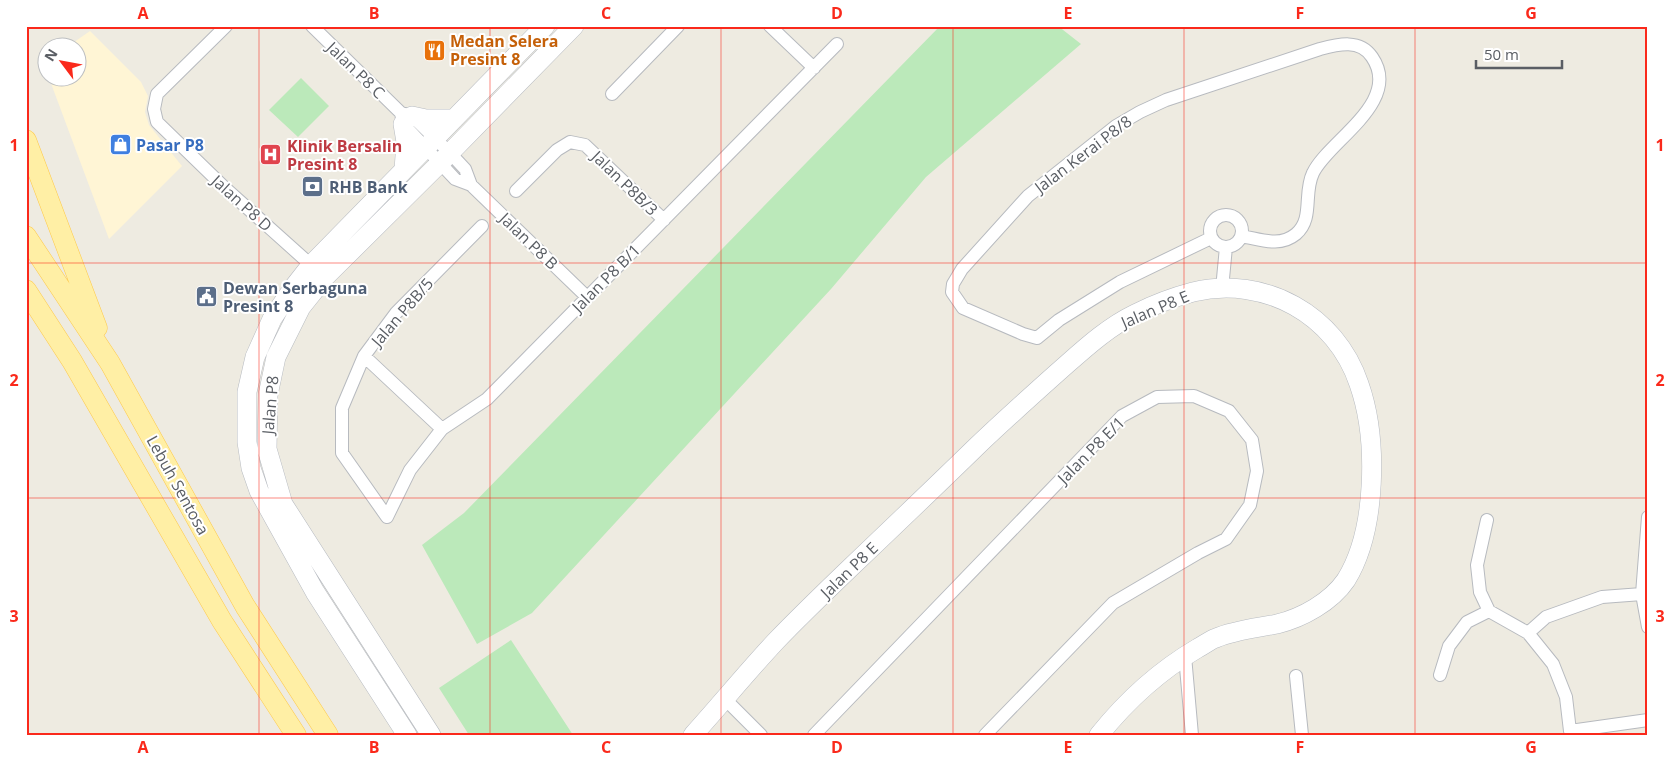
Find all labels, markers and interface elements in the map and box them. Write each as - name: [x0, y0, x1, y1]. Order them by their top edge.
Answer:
- text: A: [137, 2, 149, 24]
- text: B: [369, 2, 379, 24]
- text: C: [601, 2, 611, 24]
- text: D: [831, 2, 843, 24]
- text: E: [1064, 2, 1073, 24]
- text: F: [1296, 2, 1304, 24]
- text: G: [1525, 2, 1537, 24]
- place label: Medan Selera Presint 8: [450, 30, 559, 70]
- street label: Jalan P8 C: [321, 35, 390, 103]
- north arrow: [38, 38, 88, 88]
- restaurant icon: Medan Selera Presint 8: [422, 38, 446, 62]
- scale bar: [1476, 38, 1563, 70]
- text: 50 m: [1484, 44, 1519, 64]
- text: N: [39, 45, 62, 65]
- street label: Jalan Kerai P8/8: [1028, 110, 1136, 199]
- shop icon: Pasar P8: [108, 133, 132, 157]
- text: 1: [9, 134, 19, 156]
- place label: Pasar P8: [136, 134, 204, 156]
- text: 1: [1655, 134, 1665, 156]
- place label: Klinik Bersalin Presint 8: [287, 135, 402, 175]
- hospital icon: Klinik Bersalin Presint 8: [259, 143, 283, 167]
- street label: Jalan P8B/3: [586, 144, 663, 220]
- street label: Jalan P8 D: [205, 169, 277, 236]
- bank icon: RHB Bank: [301, 175, 325, 199]
- place label: RHB Bank: [329, 176, 408, 198]
- street label: Jalan P8 B: [494, 206, 563, 274]
- street label: Jalan P8 B/1: [566, 239, 645, 318]
- street label: Jalan P8B/5: [365, 273, 438, 353]
- place label: Dewan Serbaguna Presint 8: [223, 277, 367, 317]
- public building icon: Dewan Serbaguna Presint 8: [195, 285, 219, 309]
- street label: Jalan P8 E: [1116, 285, 1192, 334]
- text: 2: [9, 369, 19, 391]
- text: 2: [1655, 369, 1665, 391]
- street label: Jalan P8: [256, 375, 284, 437]
- street label: Jalan P8 E/1: [1051, 411, 1130, 490]
- street label: Lebuh Sentosa: [142, 431, 214, 539]
- street label: Jalan P8 E: [814, 537, 883, 604]
- text: 3: [9, 605, 19, 627]
- text: 3: [1655, 605, 1665, 627]
- text: A: [137, 736, 149, 758]
- text: B: [369, 736, 379, 758]
- text: C: [601, 736, 611, 758]
- text: D: [831, 736, 843, 758]
- text: E: [1064, 736, 1073, 758]
- text: F: [1296, 736, 1304, 758]
- text: G: [1525, 736, 1537, 758]

